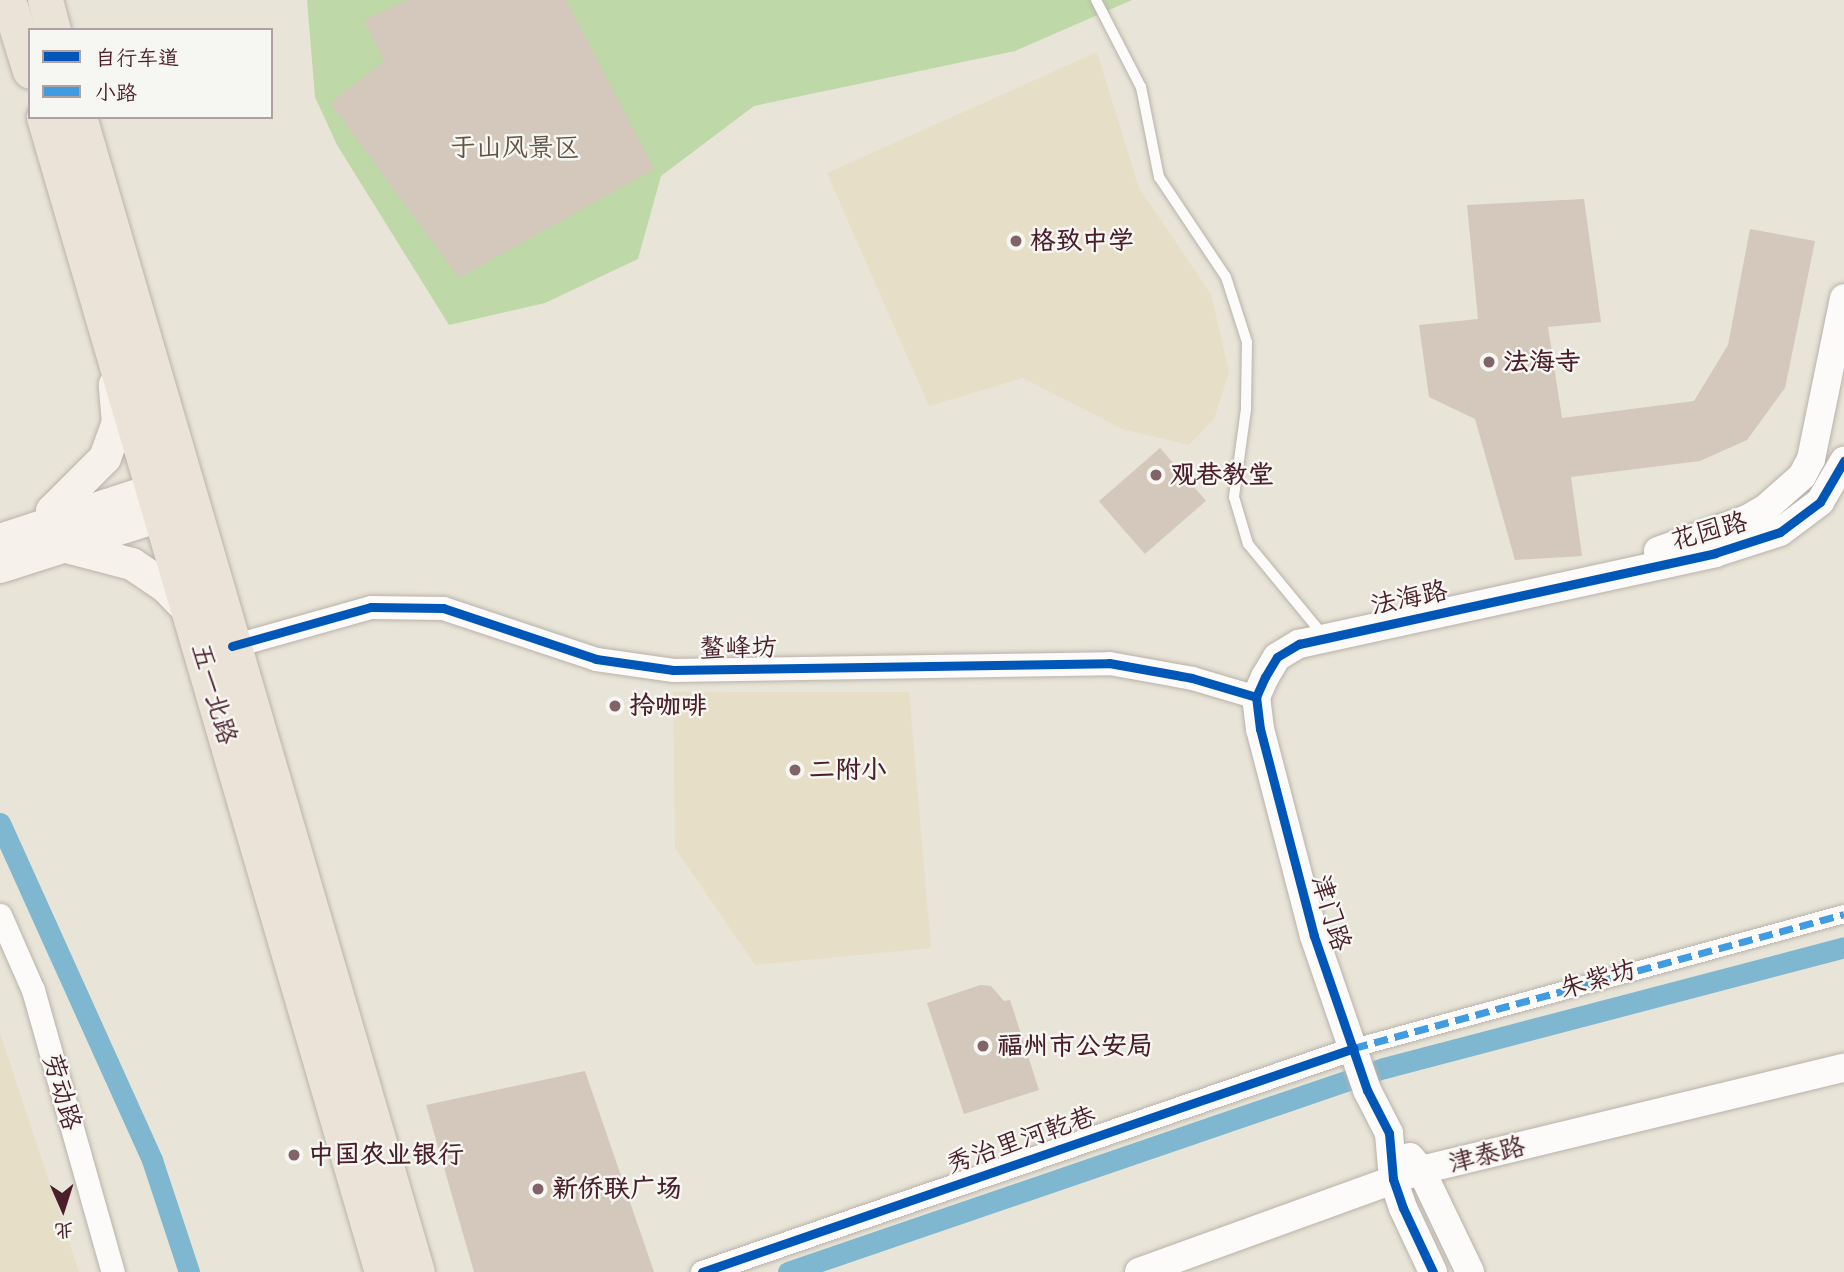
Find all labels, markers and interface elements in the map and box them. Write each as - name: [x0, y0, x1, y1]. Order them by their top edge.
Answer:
- legend: [28, 28, 273, 119]
- text: 自行车道: [95, 45, 179, 70]
- text: 小路: [95, 80, 137, 105]
- park label: 于山风景区: [450, 132, 580, 164]
- place label: 格致中学: [1030, 225, 1134, 257]
- marker: 格致中学: [1008, 233, 1024, 249]
- place label: 法海寺: [1503, 346, 1581, 378]
- marker: 法海寺: [1481, 354, 1497, 370]
- place label: 观巷教堂: [1170, 459, 1274, 491]
- marker: 观巷教堂: [1148, 467, 1164, 483]
- street label: 花园路: [1667, 506, 1751, 556]
- street label: 法海路: [1368, 575, 1450, 621]
- street label: 鳌峰坊: [699, 632, 777, 664]
- street label: 五一北路: [185, 640, 243, 748]
- place label: 拎咖啡: [629, 690, 707, 722]
- marker: 拎咖啡: [607, 698, 623, 714]
- place label: 二附小: [809, 754, 887, 786]
- marker: 二附小: [787, 762, 803, 778]
- street label: 津门路: [1305, 871, 1357, 955]
- street label: 朱紫坊: [1556, 953, 1640, 1005]
- place label: 福州市公安局: [997, 1030, 1153, 1062]
- marker: 福州市公安局: [975, 1038, 991, 1054]
- street label: 劳动路: [36, 1050, 88, 1134]
- street label: 秀治里河乾巷: [942, 1100, 1100, 1180]
- street label: 津泰路: [1445, 1130, 1529, 1180]
- place label: 中国农业银行: [308, 1139, 464, 1171]
- marker: 中国农业银行: [286, 1147, 302, 1163]
- place label: 新侨联广场: [552, 1173, 682, 1205]
- north arrow: [28, 1174, 98, 1244]
- marker: 新侨联广场: [530, 1181, 546, 1197]
- text: 北: [54, 1218, 74, 1242]

